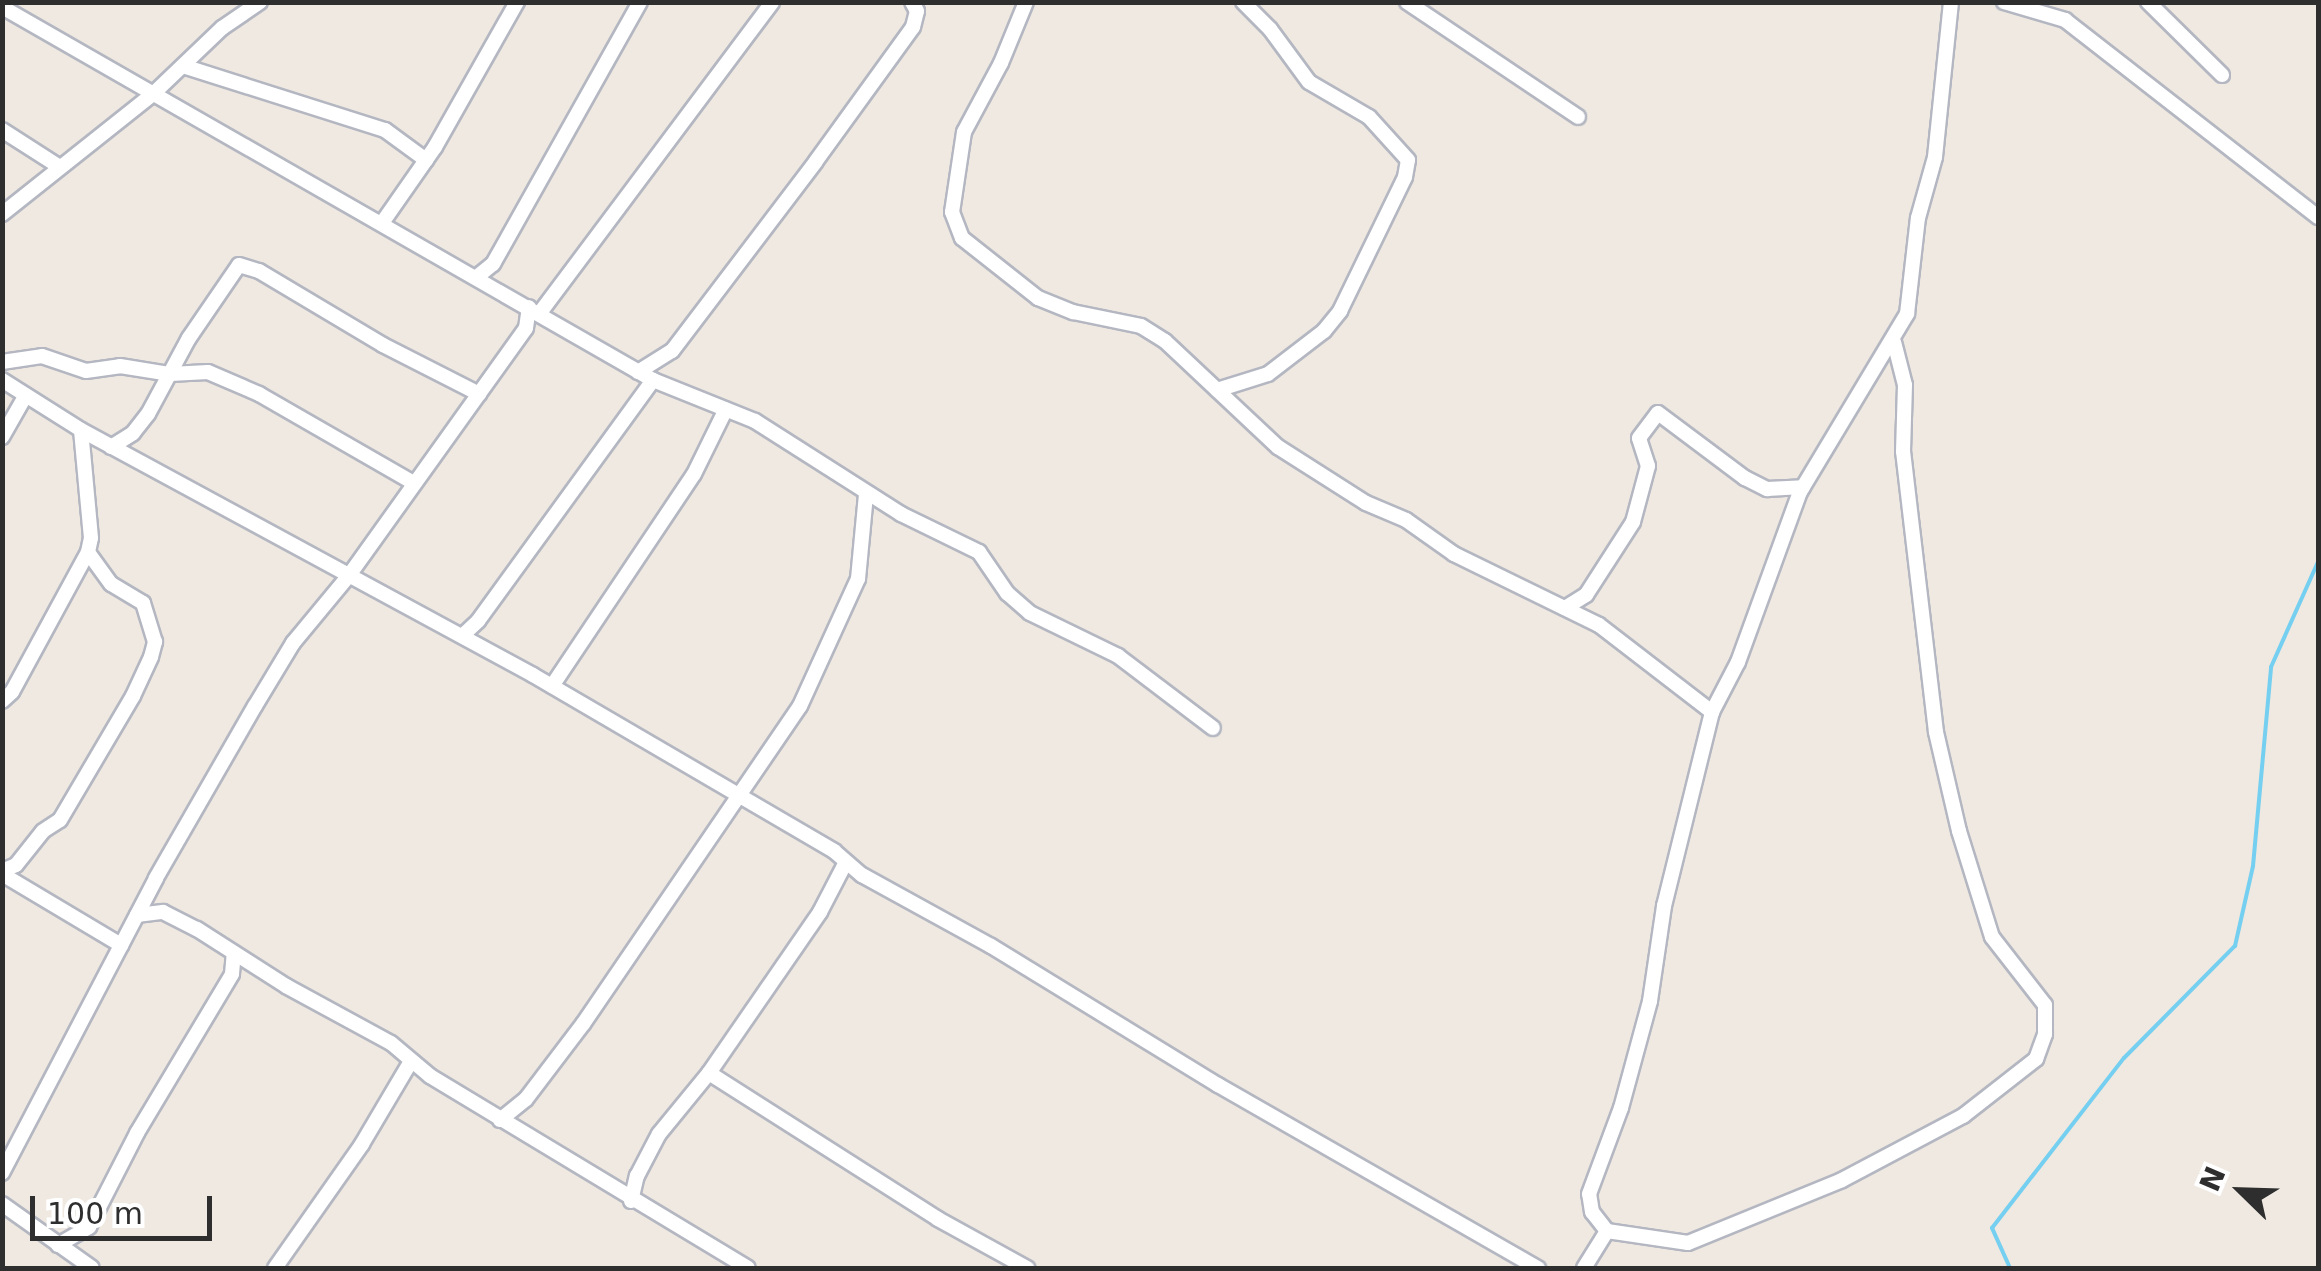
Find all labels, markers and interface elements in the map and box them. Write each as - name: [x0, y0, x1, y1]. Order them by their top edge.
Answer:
- north arrow: [2191, 1141, 2291, 1241]
- text: N: [2193, 1162, 2233, 1196]
- scale bar: [35, 1176, 218, 1238]
- text: 100 m: [47, 1196, 143, 1231]

